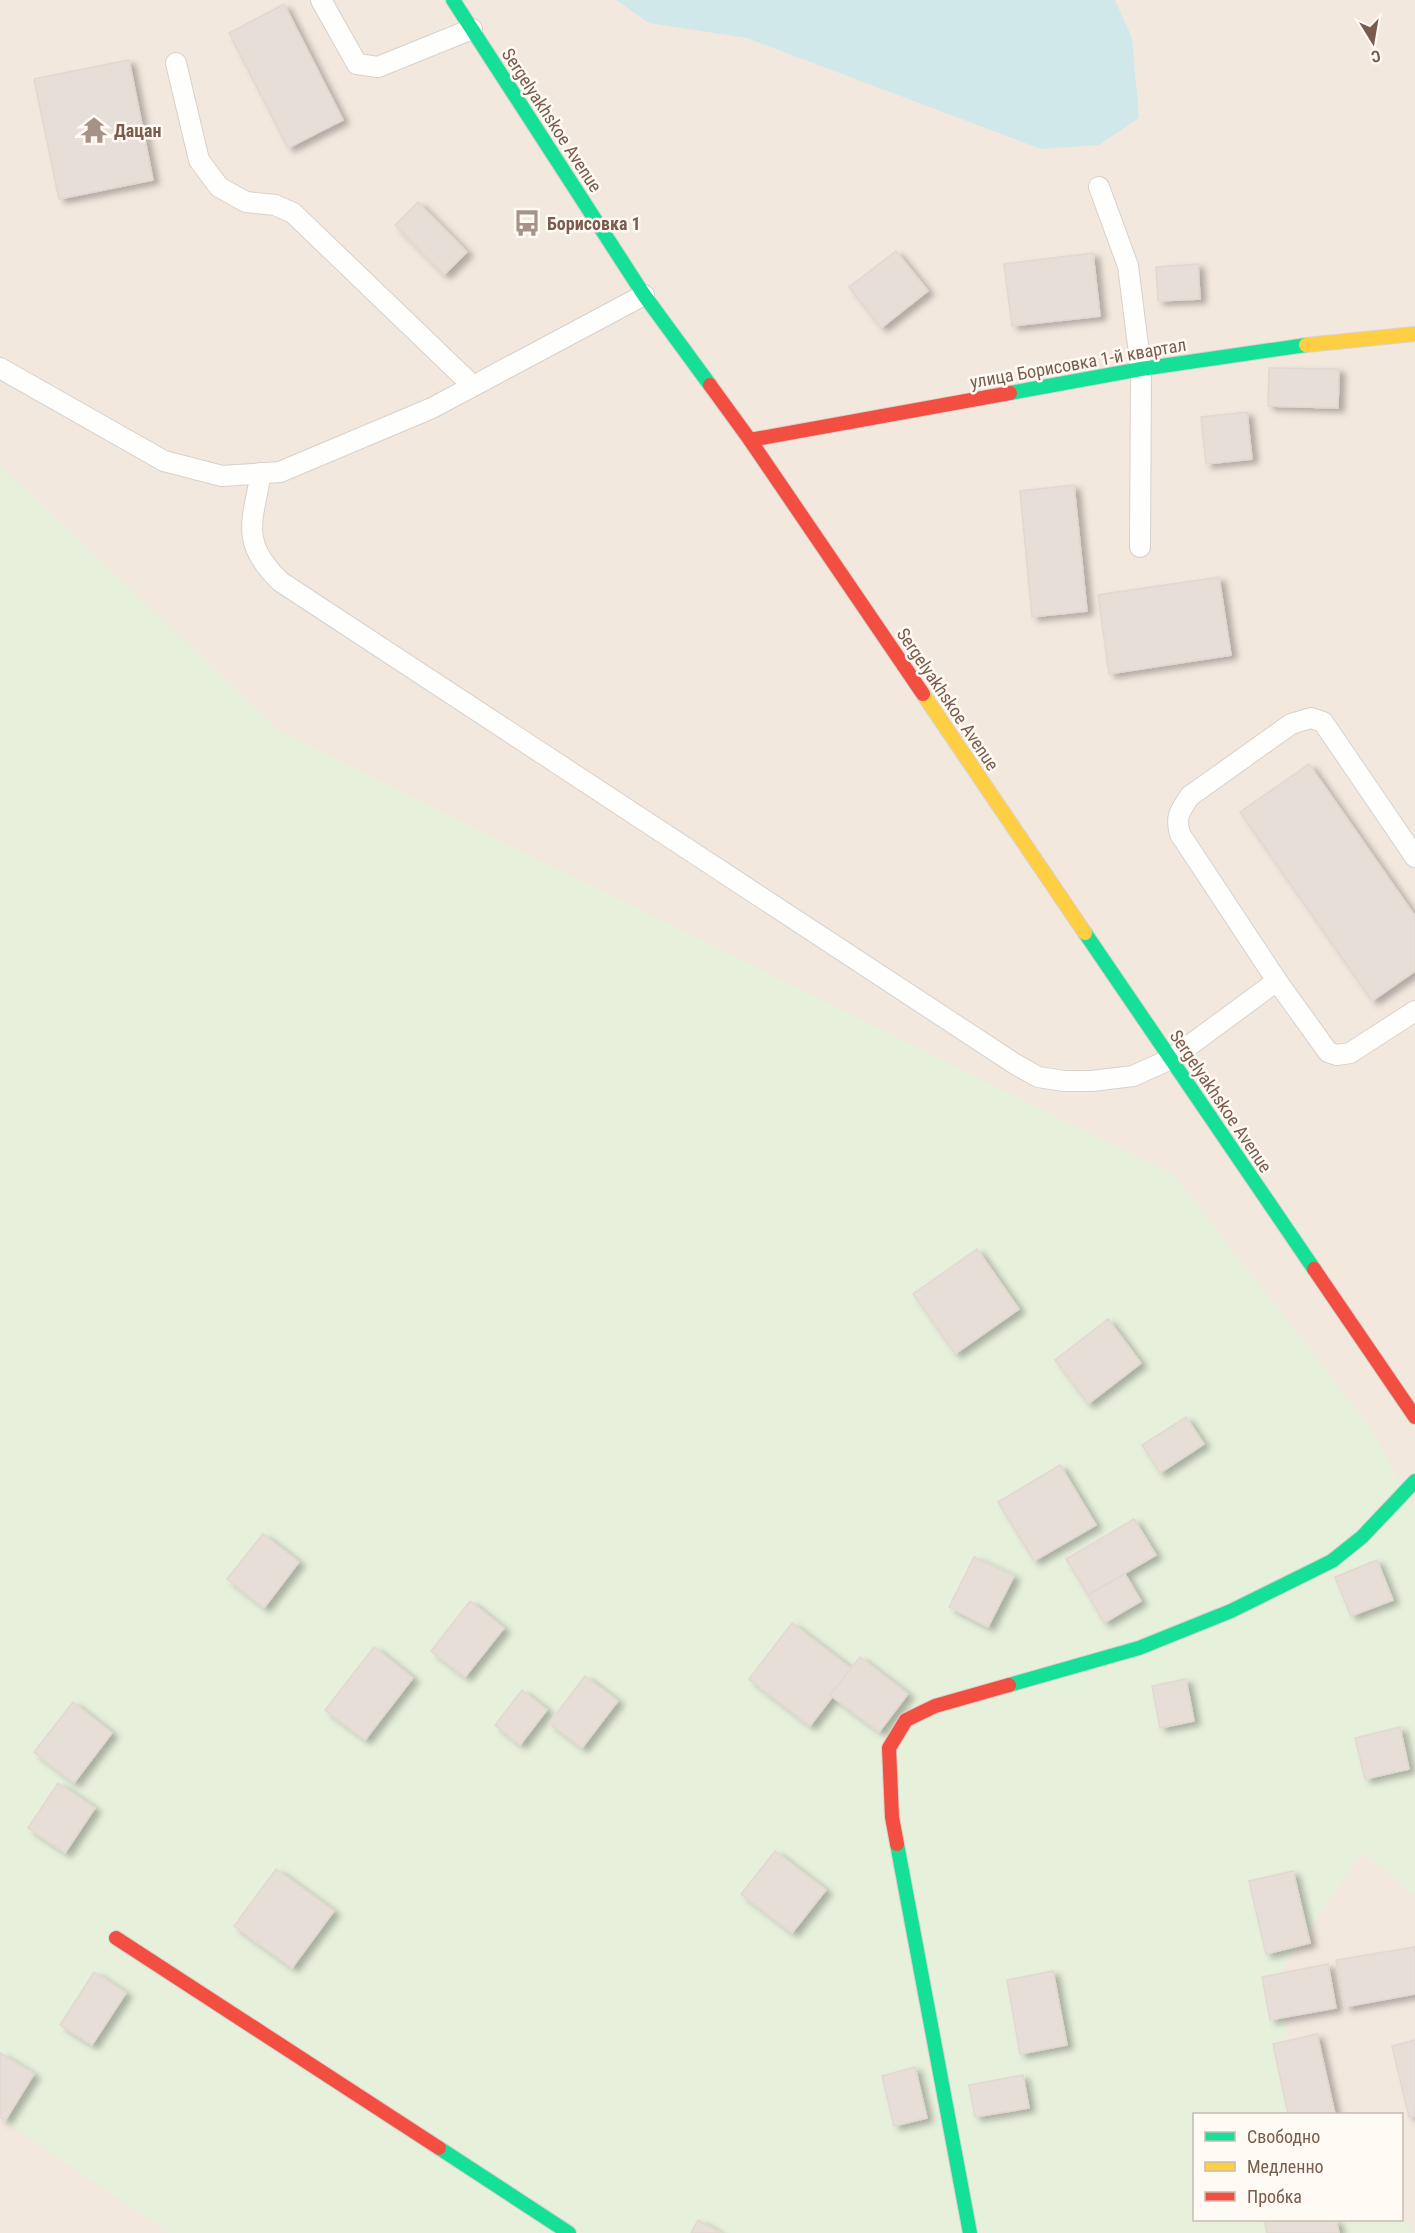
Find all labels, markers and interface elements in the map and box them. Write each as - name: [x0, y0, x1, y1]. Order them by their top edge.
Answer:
- north arrow: [1343, 12, 1403, 72]
- street label: Sergelyakhskoe Avenue: [498, 44, 606, 196]
- text: С: [1369, 46, 1382, 66]
- temple icon: Дацан: [79, 115, 109, 145]
- place label: Дацан: [114, 120, 162, 141]
- bus stop icon: Борисовка 1: [512, 208, 542, 238]
- place label: Борисовка 1: [547, 213, 641, 234]
- street label: улица Борисовка 1-й квартал: [968, 334, 1188, 392]
- street label: Sergelyakhskoe Avenue: [893, 624, 1003, 774]
- street label: Sergelyakhskoe Avenue: [1166, 1026, 1276, 1176]
- legend: [1193, 2113, 1403, 2221]
- text: Свободно: [1247, 2126, 1320, 2147]
- text: Медленно: [1247, 2156, 1324, 2177]
- text: Пробка: [1247, 2186, 1302, 2207]

